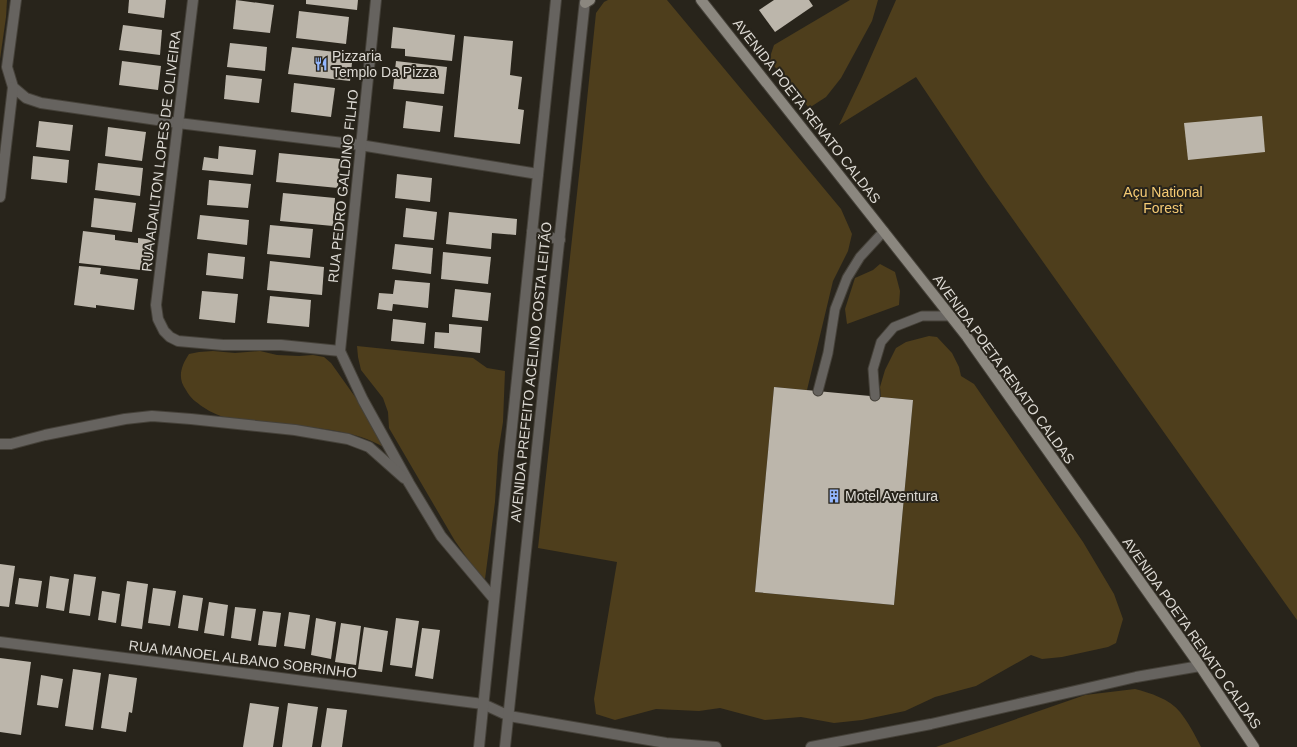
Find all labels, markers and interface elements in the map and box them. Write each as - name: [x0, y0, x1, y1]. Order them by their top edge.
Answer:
- street label: AVENIDA POETA RENATO CALDAS: [730, 15, 884, 207]
- street label: RUA ADAILTON LOPES DE OLIVEIRA: [138, 29, 184, 273]
- place label: Pizzaria Templo Da Pizza: [332, 48, 437, 80]
- restaurant icon: Pizzaria Templo Da Pizza: [313, 56, 329, 72]
- street label: RUA PEDRO GALDINO FILHO: [325, 88, 361, 284]
- park label: Açu National Forest: [1123, 184, 1203, 216]
- street label: AVENIDA PREFEITO ACELINO COSTA LEITÃO: [507, 221, 555, 523]
- street label: AVENIDA POETA RENATO CALDAS: [930, 271, 1078, 467]
- building icon: Motel Aventura: [826, 488, 842, 504]
- place label: Motel Aventura: [845, 488, 938, 504]
- street label: AVENIDA POETA RENATO CALDAS: [1119, 534, 1265, 732]
- street label: RUA MANOEL ALBANO SOBRINHO: [128, 637, 358, 681]

